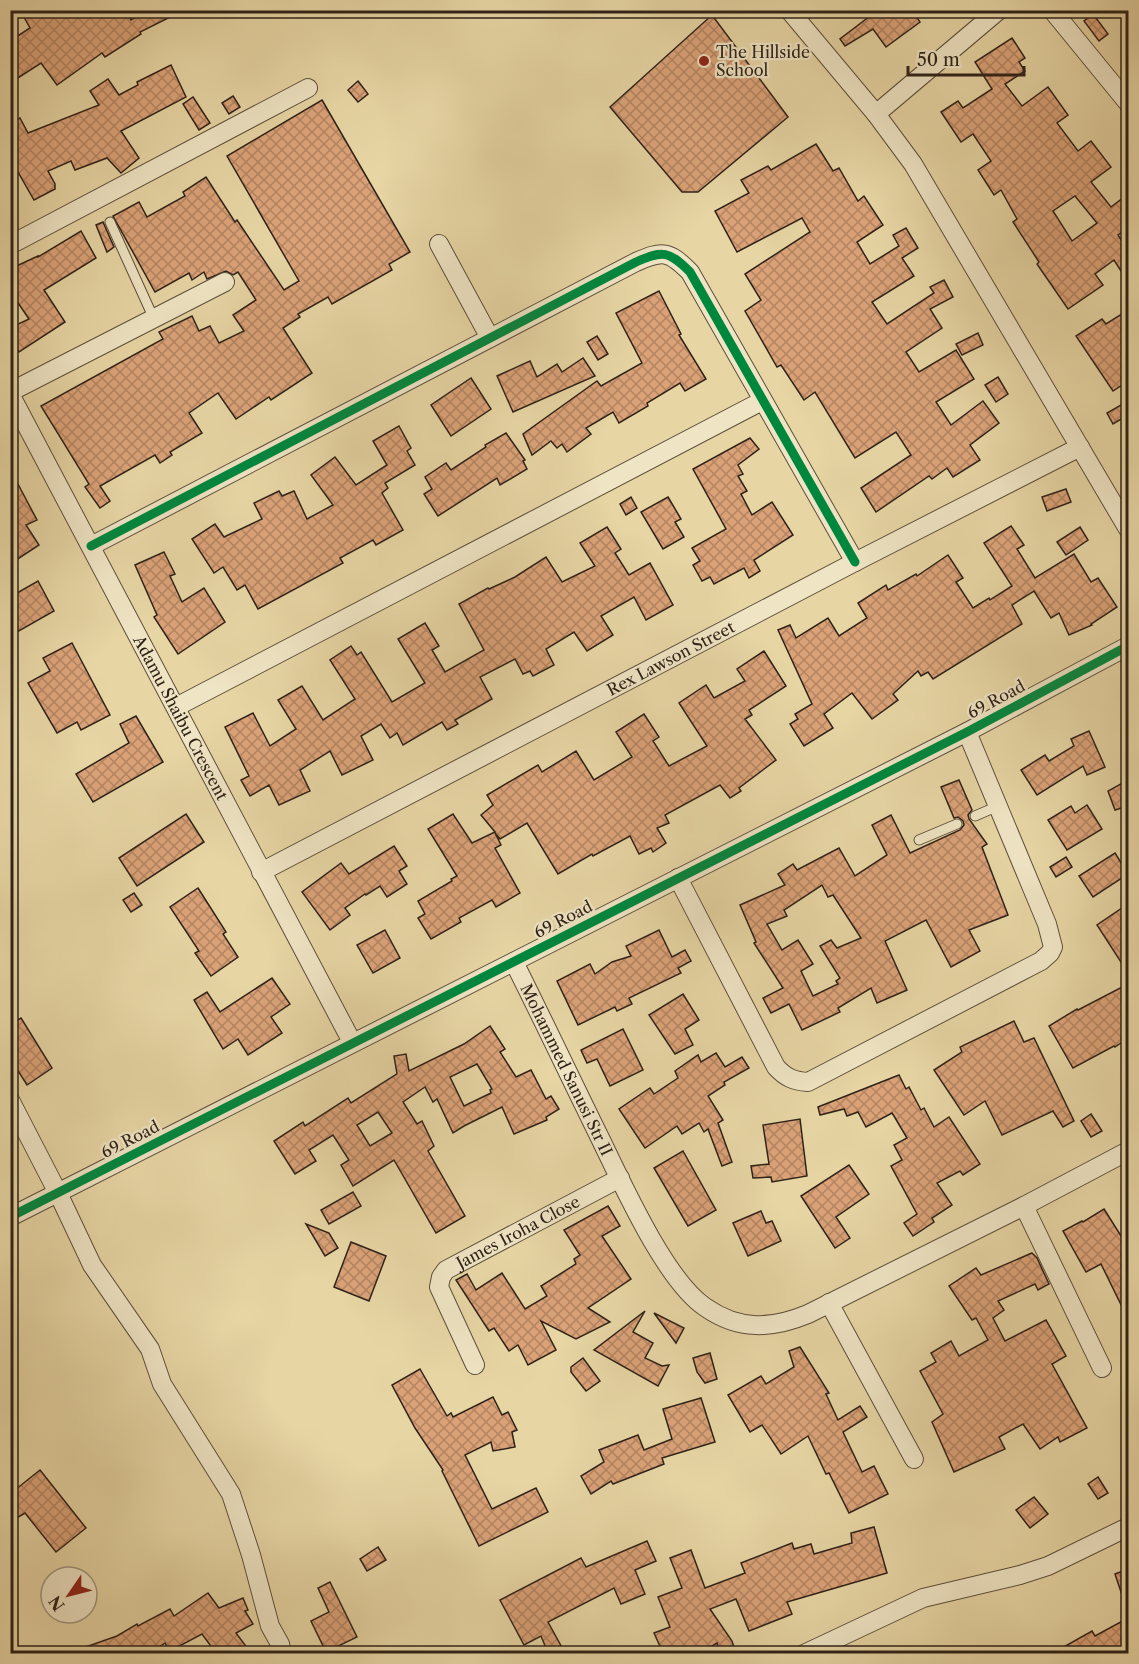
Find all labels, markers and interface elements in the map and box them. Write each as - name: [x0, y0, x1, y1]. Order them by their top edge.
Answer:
- scale bar: [908, 39, 1024, 77]
- place label: The Hillside School: [716, 42, 810, 80]
- text: 50 m: [917, 49, 960, 71]
- marker: The Hillside School: [697, 54, 711, 68]
- street label: Rex Lawson Street: [603, 617, 738, 700]
- street label: Adamu Shaibu Crescent: [129, 631, 233, 804]
- street label: 69 Road: [964, 675, 1029, 723]
- street label: 69 Road: [531, 896, 596, 942]
- street label: Mohammed Sanusi Str II: [516, 980, 617, 1159]
- street label: 69 Road: [98, 1116, 163, 1162]
- street label: James Iroha Close: [450, 1191, 583, 1274]
- north arrow: [39, 1565, 99, 1625]
- text: N: [44, 1592, 69, 1615]

